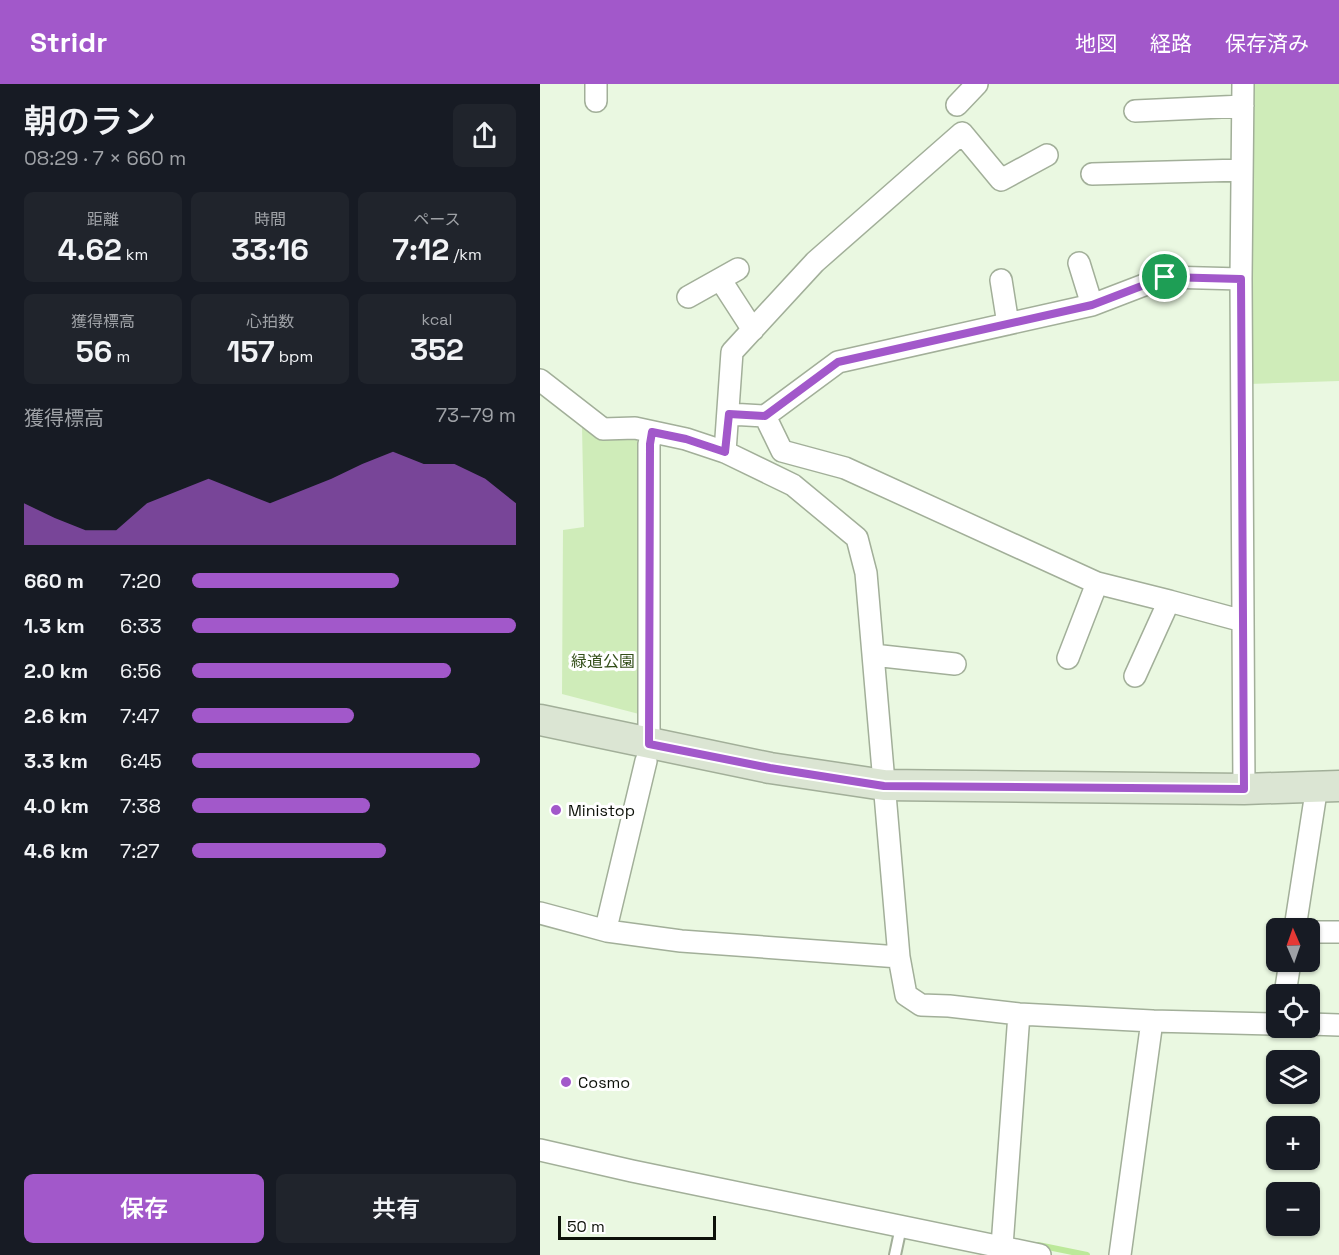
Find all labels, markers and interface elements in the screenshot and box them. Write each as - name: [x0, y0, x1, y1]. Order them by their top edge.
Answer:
- text: Stridr: [30, 24, 107, 60]
- text: 地図: [1075, 30, 1117, 57]
- text: 経路: [1150, 30, 1192, 57]
- text: 保存済み: [1225, 30, 1309, 57]
- text: 朝のラン: [24, 101, 156, 143]
- button: share: [453, 104, 516, 167]
- text: 08:29 · 7 × 660 m: [24, 145, 186, 171]
- text: 距離: [87, 209, 119, 230]
- text: 時間: [254, 209, 286, 230]
- text: ペース: [413, 209, 461, 230]
- text: 4.62: [58, 230, 122, 269]
- text: 33:16: [231, 230, 309, 269]
- text: 7:12: [392, 230, 449, 269]
- text: km: [122, 244, 148, 265]
- text: /km: [449, 244, 482, 265]
- pin: [1139, 251, 1190, 302]
- icon: arrive: [1148, 260, 1181, 293]
- text: kcal: [422, 309, 452, 330]
- text: 獲得標高: [71, 311, 135, 332]
- text: 心拍数: [246, 311, 294, 332]
- text: 352: [410, 330, 464, 369]
- text: 56: [76, 332, 112, 371]
- text: 157: [227, 332, 275, 371]
- text: m: [112, 346, 130, 367]
- text: bpm: [275, 346, 313, 367]
- text: 73–79 m: [436, 402, 516, 428]
- text: 獲得標高: [24, 405, 104, 431]
- text: 660 m: [24, 568, 84, 594]
- text: 7:20: [120, 568, 161, 594]
- text: 1.3 km: [24, 613, 85, 639]
- text: 6:33: [120, 613, 161, 639]
- park label: 緑道公園: [571, 651, 635, 672]
- text: 2.0 km: [24, 658, 88, 684]
- text: 6:56: [120, 658, 162, 684]
- text: 2.6 km: [24, 703, 87, 729]
- text: 7:47: [120, 703, 159, 729]
- text: 3.3 km: [24, 748, 88, 774]
- text: 6:45: [120, 748, 162, 774]
- text: 4.0 km: [24, 793, 89, 819]
- text: 7:38: [120, 793, 161, 819]
- place label: Ministop: [568, 800, 635, 821]
- marker: Ministop: [549, 803, 563, 817]
- text: 4.6 km: [24, 838, 88, 864]
- text: 7:27: [120, 838, 160, 864]
- north arrow: [1266, 918, 1320, 972]
- map controls: [1266, 918, 1320, 1236]
- button: locate: [1266, 984, 1320, 1038]
- button: layers: [1266, 1050, 1320, 1104]
- place label: Cosmo: [578, 1072, 630, 1093]
- marker: Cosmo: [559, 1075, 573, 1089]
- button: +: [1266, 1116, 1320, 1170]
- button: 保存: [24, 1174, 264, 1243]
- button: 共有: [276, 1174, 516, 1243]
- button: −: [1266, 1182, 1320, 1236]
- scale bar: [558, 1213, 716, 1240]
- text: 50 m: [567, 1216, 605, 1237]

